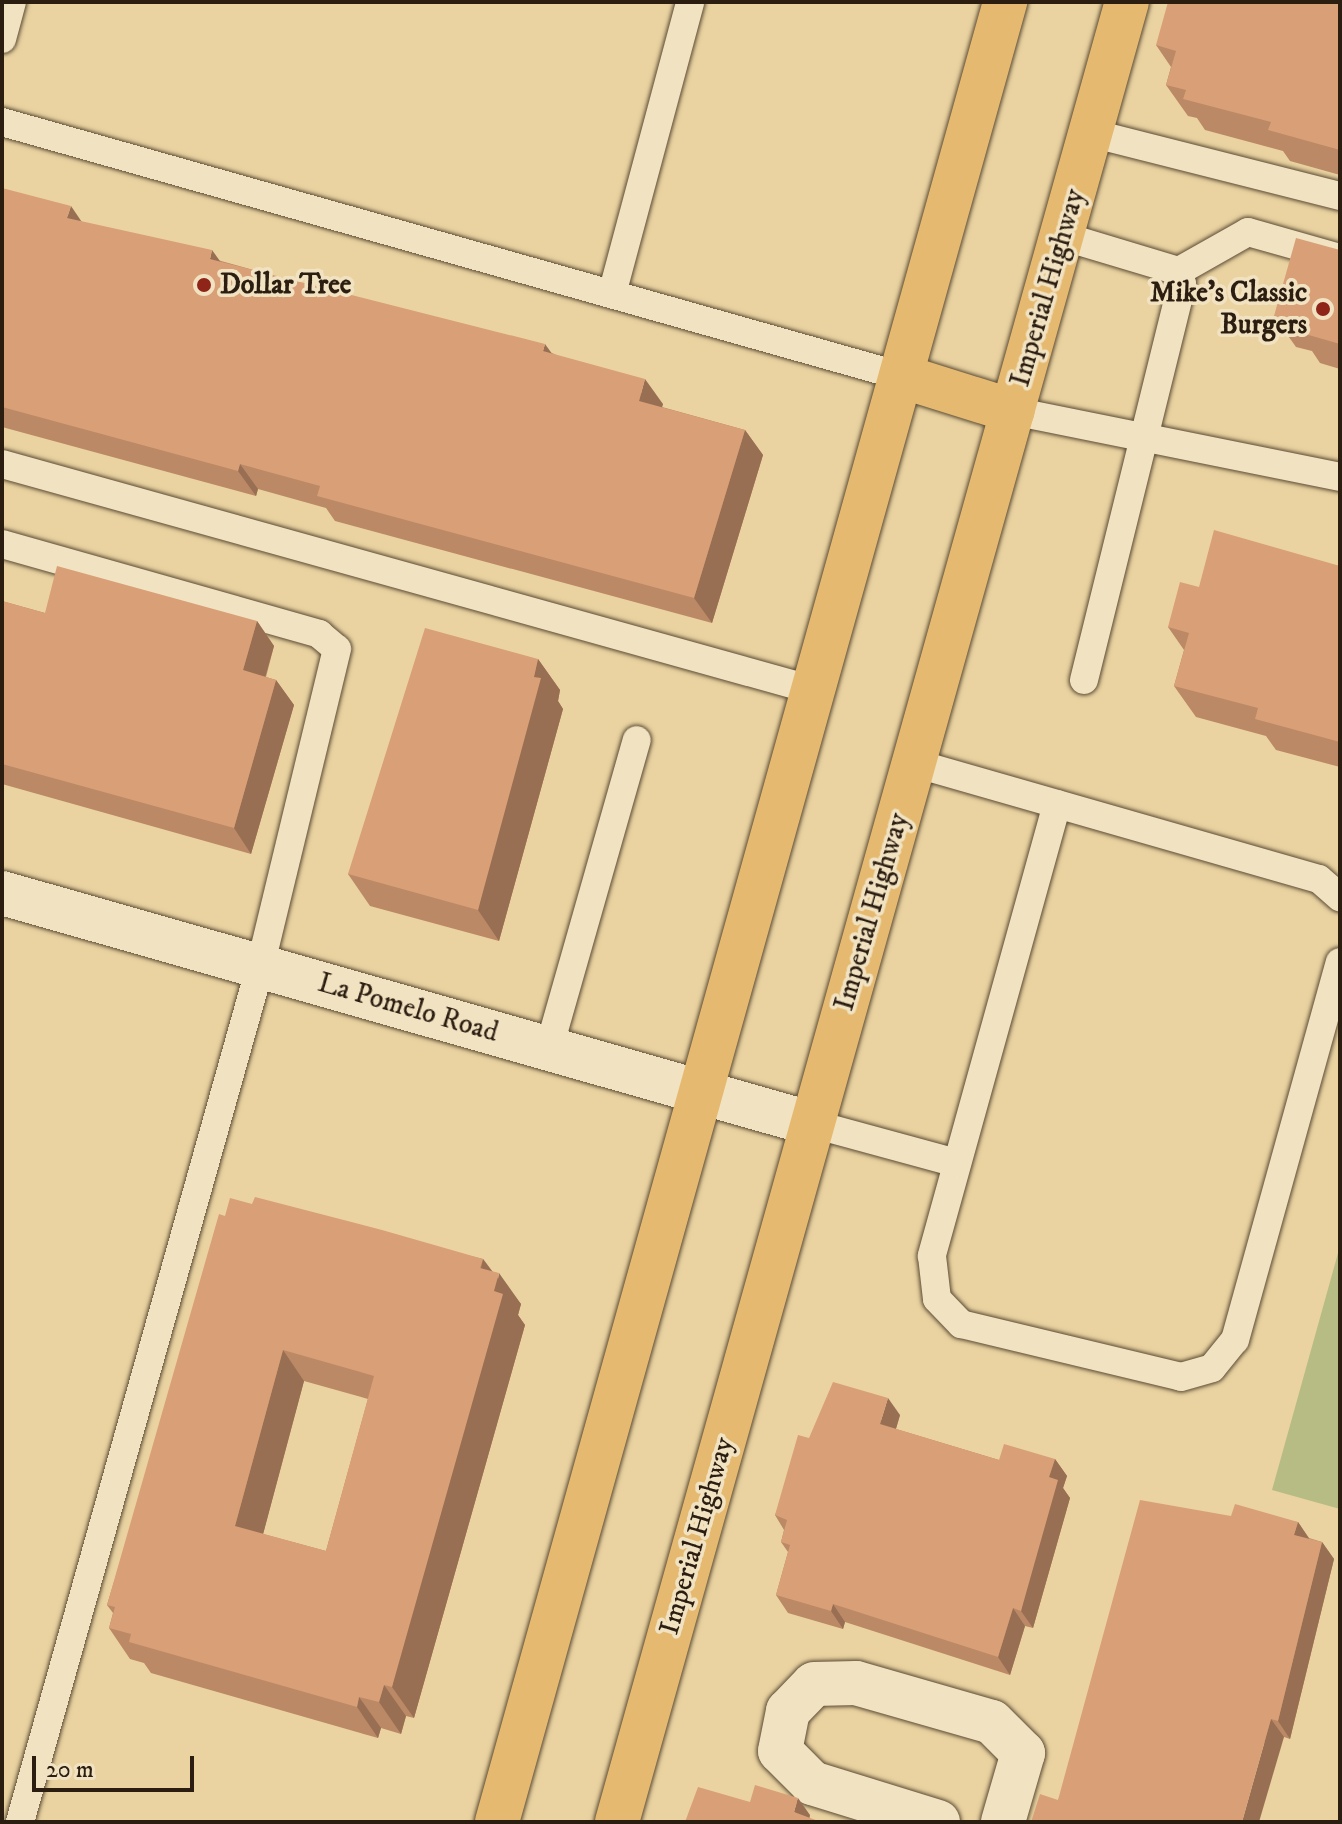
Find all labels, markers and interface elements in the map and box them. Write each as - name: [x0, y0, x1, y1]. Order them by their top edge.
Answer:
- street label: Imperial Highway: [1004, 185, 1092, 391]
- place label: Dollar Tree: [220, 268, 351, 302]
- marker: Dollar Tree: [195, 276, 213, 294]
- place label: Mike's Classic Burgers: [1150, 276, 1307, 342]
- marker: Mike's Classic Burgers: [1314, 300, 1332, 318]
- street label: Imperial Highway: [828, 809, 916, 1015]
- street label: La Pomelo Road: [314, 966, 502, 1050]
- street label: Imperial Highway: [653, 1433, 741, 1639]
- scale bar: [36, 1740, 198, 1790]
- text: 20 m: [46, 1755, 94, 1785]

